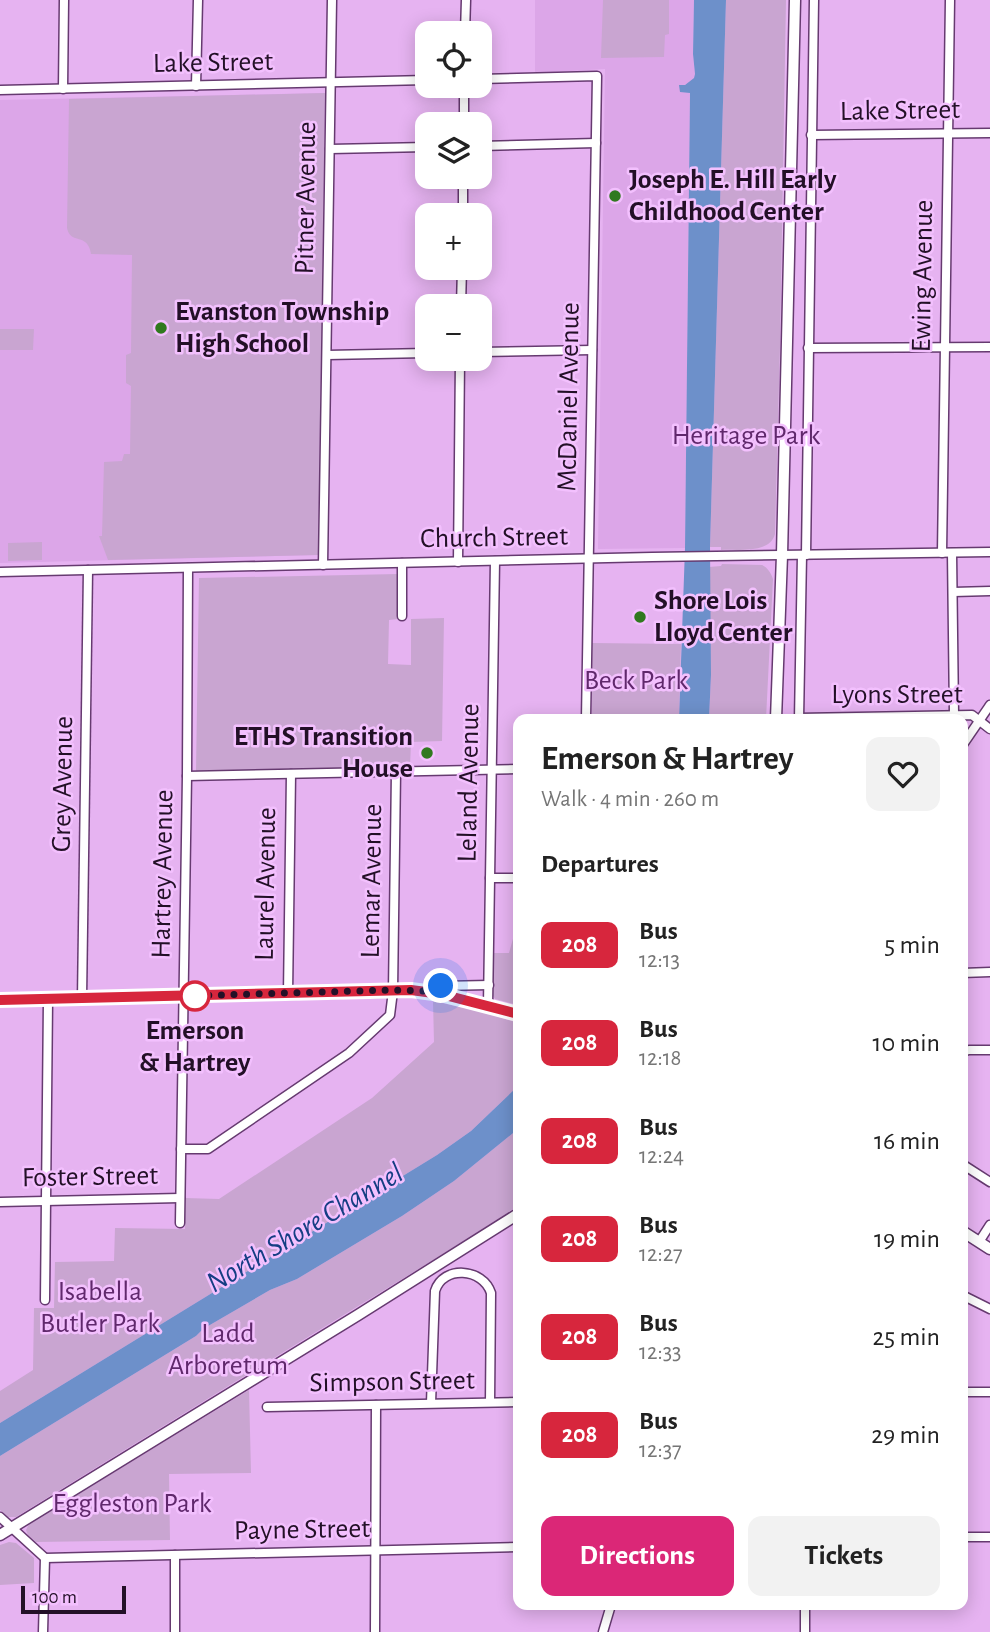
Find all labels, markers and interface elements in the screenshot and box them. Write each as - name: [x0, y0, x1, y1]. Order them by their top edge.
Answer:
- map controls: [415, 21, 492, 371]
- button: locate: [415, 21, 492, 98]
- street label: Lake Street: [153, 48, 273, 78]
- street label: Lake Street: [840, 96, 960, 126]
- button: layers: [415, 112, 492, 189]
- street label: Pitner Avenue: [291, 121, 321, 275]
- place label: Joseph E. Hill Early Childhood Center: [629, 166, 837, 226]
- marker: Joseph E. Hill Early Childhood Center: [607, 188, 623, 204]
- street label: Ewing Avenue: [908, 199, 938, 353]
- button: +: [415, 203, 492, 280]
- button: −: [415, 294, 492, 371]
- place label: Evanston Township High School: [175, 298, 389, 358]
- street label: McDaniel Avenue: [553, 302, 585, 492]
- marker: Evanston Township High School: [153, 320, 169, 336]
- park label: Heritage Park: [672, 422, 821, 450]
- street label: Church Street: [420, 523, 568, 553]
- place label: Shore Lois Lloyd Center: [654, 587, 793, 647]
- marker: Shore Lois Lloyd Center: [632, 609, 648, 625]
- park label: Beck Park: [584, 667, 688, 695]
- street label: Lyons Street: [831, 681, 963, 709]
- street label: Leland Avenue: [454, 703, 484, 863]
- street label: Grey Avenue: [48, 716, 78, 852]
- place label: ETHS Transition House: [234, 723, 413, 783]
- button: heart: [866, 737, 940, 811]
- text: Emerson & Hartrey: [541, 743, 794, 776]
- marker: ETHS Transition House: [419, 745, 435, 761]
- text: Walk · 4 min · 260 m: [541, 788, 719, 811]
- street label: Hartrey Avenue: [148, 789, 178, 959]
- street label: Lemar Avenue: [357, 804, 387, 958]
- street label: Laurel Avenue: [251, 807, 281, 961]
- text: Departures: [541, 851, 659, 877]
- text: Bus: [639, 918, 678, 944]
- text: 5 min: [884, 932, 940, 958]
- text: 208: [562, 933, 597, 957]
- text: 12:13: [639, 949, 680, 972]
- your location: [423, 968, 458, 1003]
- marker: Emerson & Hartrey: [180, 981, 210, 1011]
- text: Bus: [639, 1016, 678, 1042]
- place label: Emerson & Hartrey: [139, 1017, 251, 1077]
- text: 10 min: [873, 1030, 940, 1056]
- text: 208: [562, 1031, 597, 1055]
- text: 12:18: [639, 1047, 681, 1070]
- text: Bus: [639, 1114, 678, 1140]
- text: 16 min: [874, 1128, 940, 1154]
- text: 208: [562, 1129, 597, 1153]
- text: 12:24: [639, 1145, 684, 1168]
- water label: North Shore Channel: [201, 1158, 409, 1298]
- street label: Foster Street: [22, 1162, 158, 1192]
- text: Bus: [639, 1212, 678, 1238]
- text: 19 min: [874, 1226, 940, 1252]
- text: 208: [562, 1227, 597, 1251]
- text: 12:27: [639, 1243, 683, 1266]
- park label: Isabella Butler Park: [40, 1278, 160, 1338]
- text: Bus: [639, 1310, 678, 1336]
- park label: Ladd Arboretum: [168, 1320, 288, 1380]
- text: 25 min: [873, 1324, 940, 1350]
- text: 208: [562, 1325, 597, 1349]
- text: 12:33: [639, 1341, 682, 1364]
- street label: Simpson Street: [309, 1367, 475, 1397]
- text: Bus: [639, 1408, 678, 1434]
- text: 29 min: [871, 1422, 940, 1448]
- text: 208: [562, 1423, 597, 1447]
- text: 12:37: [639, 1439, 682, 1462]
- park label: Eggleston Park: [52, 1490, 212, 1518]
- street label: Payne Street: [234, 1515, 370, 1545]
- button: Directions: [541, 1516, 734, 1596]
- button: Tickets: [748, 1516, 940, 1596]
- scale bar: [21, 1583, 126, 1615]
- text: 100 m: [32, 1588, 77, 1607]

